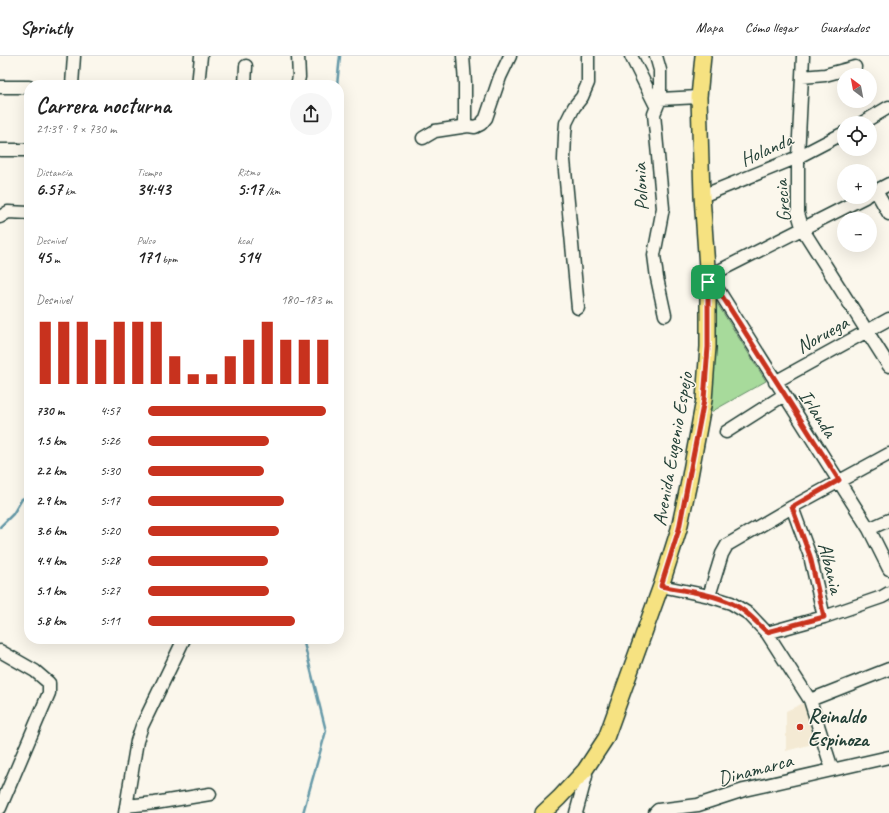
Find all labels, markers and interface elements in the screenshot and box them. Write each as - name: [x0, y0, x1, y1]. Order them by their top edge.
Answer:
- text: Sprintly: [20, 16, 72, 40]
- text: Mapa: [696, 19, 723, 36]
- text: Cómo llegar: [745, 19, 798, 36]
- text: Guardados: [820, 19, 869, 36]
- north arrow: [837, 68, 877, 108]
- map controls: [837, 68, 877, 252]
- text: Carrera nocturna: [36, 92, 171, 120]
- button: share: [290, 93, 332, 135]
- button: locate: [837, 116, 877, 156]
- text: 21:39 · 9 × 730 m: [36, 121, 117, 137]
- street label: Holanda: [736, 126, 798, 172]
- street label: Polonia: [627, 161, 654, 211]
- button: +: [837, 164, 877, 204]
- text: Distancia: [36, 165, 72, 179]
- text: Tiempo: [137, 165, 162, 179]
- text: Ritmo: [237, 165, 260, 179]
- street label: Grecia: [768, 177, 797, 223]
- text: 6.57: [36, 179, 62, 200]
- text: 34:43: [137, 179, 171, 200]
- text: 5:17: [237, 179, 263, 200]
- text: km: [62, 184, 76, 198]
- text: /km: [263, 184, 280, 198]
- button: −: [837, 212, 877, 252]
- text: Desnivel: [36, 233, 66, 247]
- text: Pulso: [137, 233, 155, 247]
- text: kcal: [237, 233, 252, 247]
- text: 45: [36, 247, 51, 268]
- text: 171: [137, 247, 160, 268]
- text: 514: [237, 247, 260, 268]
- text: m: [51, 252, 60, 266]
- text: bpm: [160, 252, 177, 266]
- pin: [691, 265, 725, 299]
- icon: arrive: [697, 271, 719, 293]
- text: Desnivel: [36, 292, 71, 308]
- text: 180–183 m: [281, 292, 332, 308]
- street label: Noruega: [792, 309, 854, 359]
- street label: Avenida Eugenio Espejo: [647, 369, 698, 528]
- street label: Irlanda: [793, 385, 843, 444]
- text: 730 m: [36, 403, 64, 419]
- text: 4:57: [100, 403, 120, 419]
- text: 1.5 km: [36, 433, 66, 449]
- text: 5:26: [100, 433, 120, 449]
- text: 2.2 km: [36, 463, 66, 479]
- text: 5:30: [100, 463, 120, 479]
- text: 2.9 km: [36, 493, 66, 509]
- text: 5:17: [100, 493, 120, 509]
- text: 3.6 km: [36, 523, 67, 539]
- text: 5:20: [100, 523, 120, 539]
- street label: Albania: [812, 540, 849, 598]
- text: 4.4 km: [36, 553, 66, 569]
- text: 5:28: [100, 553, 120, 569]
- text: 5.1 km: [36, 583, 66, 599]
- text: 5:27: [100, 583, 120, 599]
- text: 5.8 km: [36, 613, 66, 629]
- text: 5:11: [100, 613, 120, 629]
- place label: Reinaldo Espinoza: [808, 704, 870, 752]
- marker: Reinaldo Espinoza: [795, 722, 805, 732]
- street label: Dinamarca: [715, 747, 796, 791]

